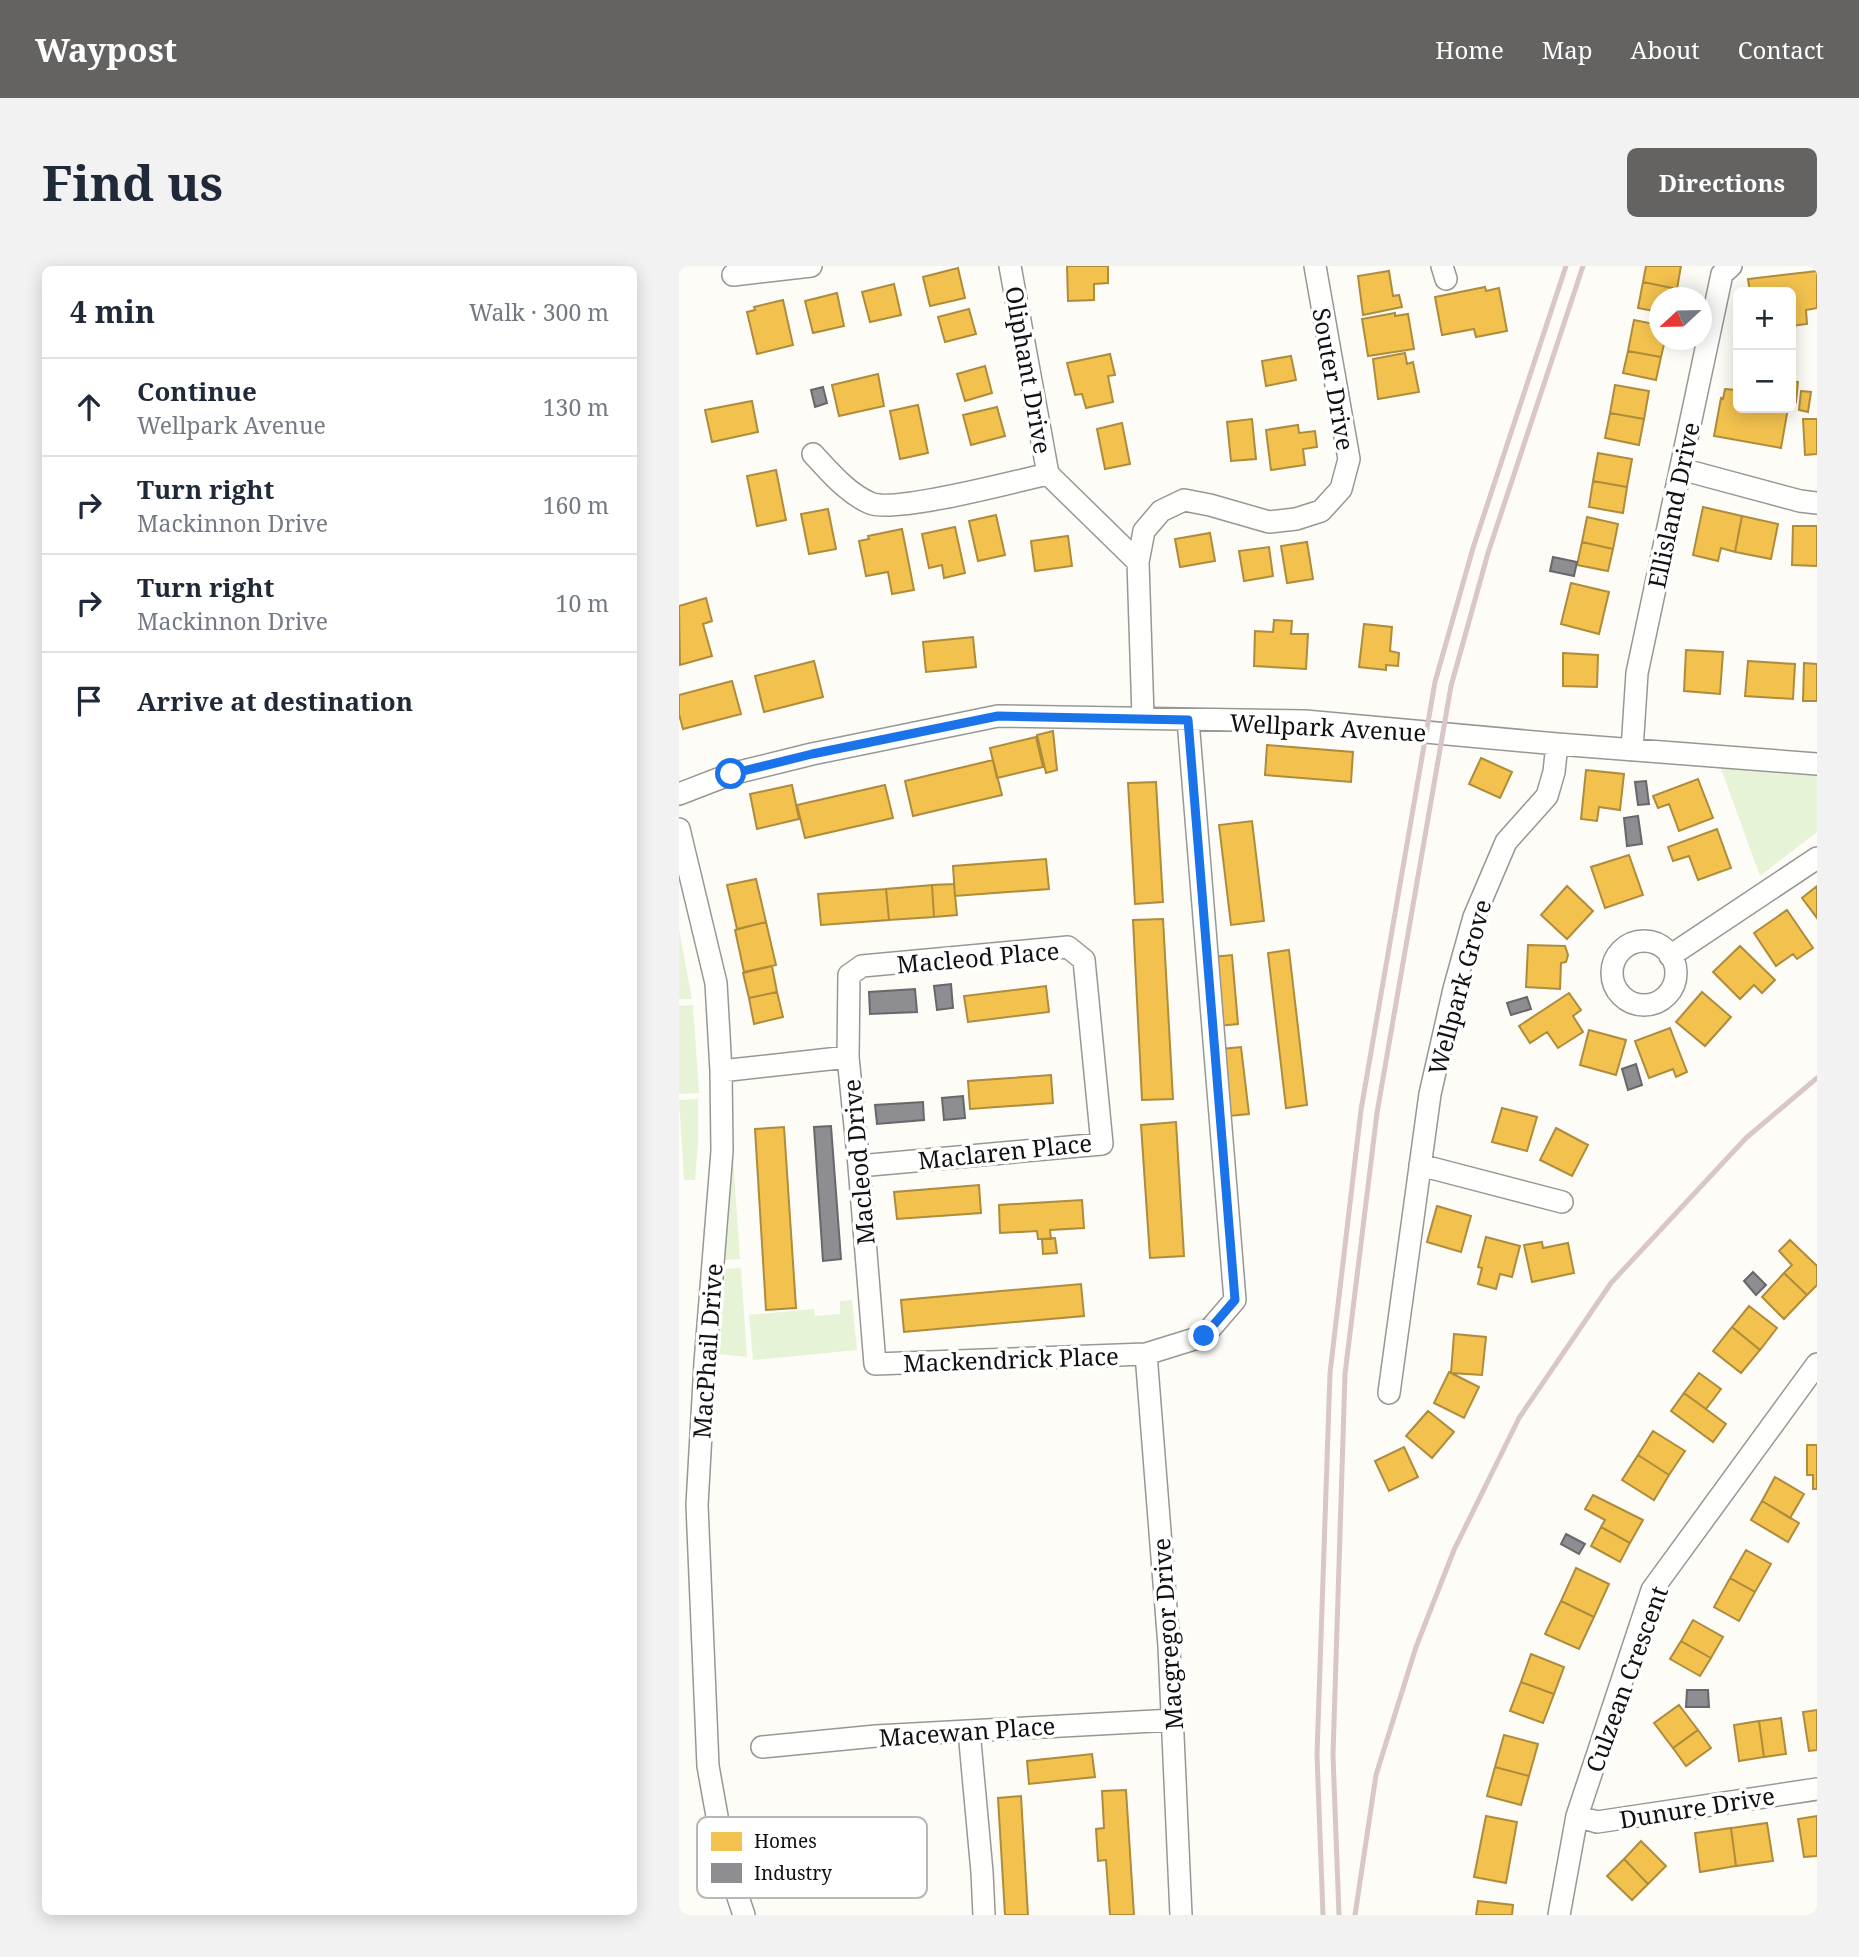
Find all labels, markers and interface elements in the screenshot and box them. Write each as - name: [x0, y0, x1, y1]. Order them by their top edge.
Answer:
- text: Waypost: [35, 27, 177, 72]
- text: Home: [1435, 33, 1504, 66]
- text: Map: [1542, 33, 1593, 66]
- text: About: [1631, 33, 1700, 66]
- text: Contact: [1738, 33, 1824, 66]
- button: Directions: [1627, 148, 1817, 217]
- text: Find us: [42, 149, 223, 215]
- street label: Oliphant Drive: [998, 284, 1060, 456]
- north arrow: [1649, 287, 1712, 350]
- map controls: [1733, 287, 1796, 413]
- button: +: [1733, 287, 1796, 350]
- text: 4 min: [70, 291, 155, 332]
- text: Walk · 300 m: [469, 296, 609, 328]
- street label: Souter Drive: [1305, 305, 1363, 453]
- button: −: [1733, 350, 1796, 413]
- text: Continue: [137, 373, 257, 409]
- icon: ahead: [70, 388, 108, 426]
- text: 130 m: [543, 391, 609, 423]
- text: Wellpark Avenue: [137, 409, 326, 441]
- street label: Ellisland Drive: [1639, 419, 1707, 591]
- text: Turn right: [137, 471, 274, 507]
- icon: right: [70, 486, 108, 524]
- text: 160 m: [543, 489, 609, 521]
- text: Mackinnon Drive: [137, 507, 328, 539]
- text: Turn right: [137, 569, 274, 605]
- icon: right: [70, 584, 108, 622]
- text: 10 m: [556, 587, 609, 619]
- text: Mackinnon Drive: [137, 605, 328, 637]
- icon: arrive: [70, 682, 108, 720]
- text: Arrive at destination: [137, 683, 413, 719]
- street label: Wellpark Avenue: [1229, 705, 1427, 749]
- route start: [715, 758, 746, 789]
- street label: Wellpark Grove: [1420, 896, 1498, 1078]
- street label: Macleod Place: [895, 933, 1061, 981]
- street label: Macleod Drive: [834, 1078, 882, 1246]
- street label: Maclaren Place: [916, 1125, 1094, 1177]
- street label: MacPhail Drive: [684, 1262, 730, 1440]
- route end: [1188, 1320, 1219, 1351]
- street label: Mackendrick Place: [903, 1339, 1119, 1379]
- street label: Macgregor Drive: [1144, 1537, 1190, 1731]
- street label: Culzean Crescent: [1577, 1581, 1675, 1777]
- street label: Macewan Place: [878, 1708, 1056, 1754]
- street label: Dunure Drive: [1617, 1778, 1777, 1836]
- legend: [697, 1817, 927, 1898]
- text: Homes: [754, 1828, 817, 1854]
- text: Industry: [754, 1860, 832, 1886]

